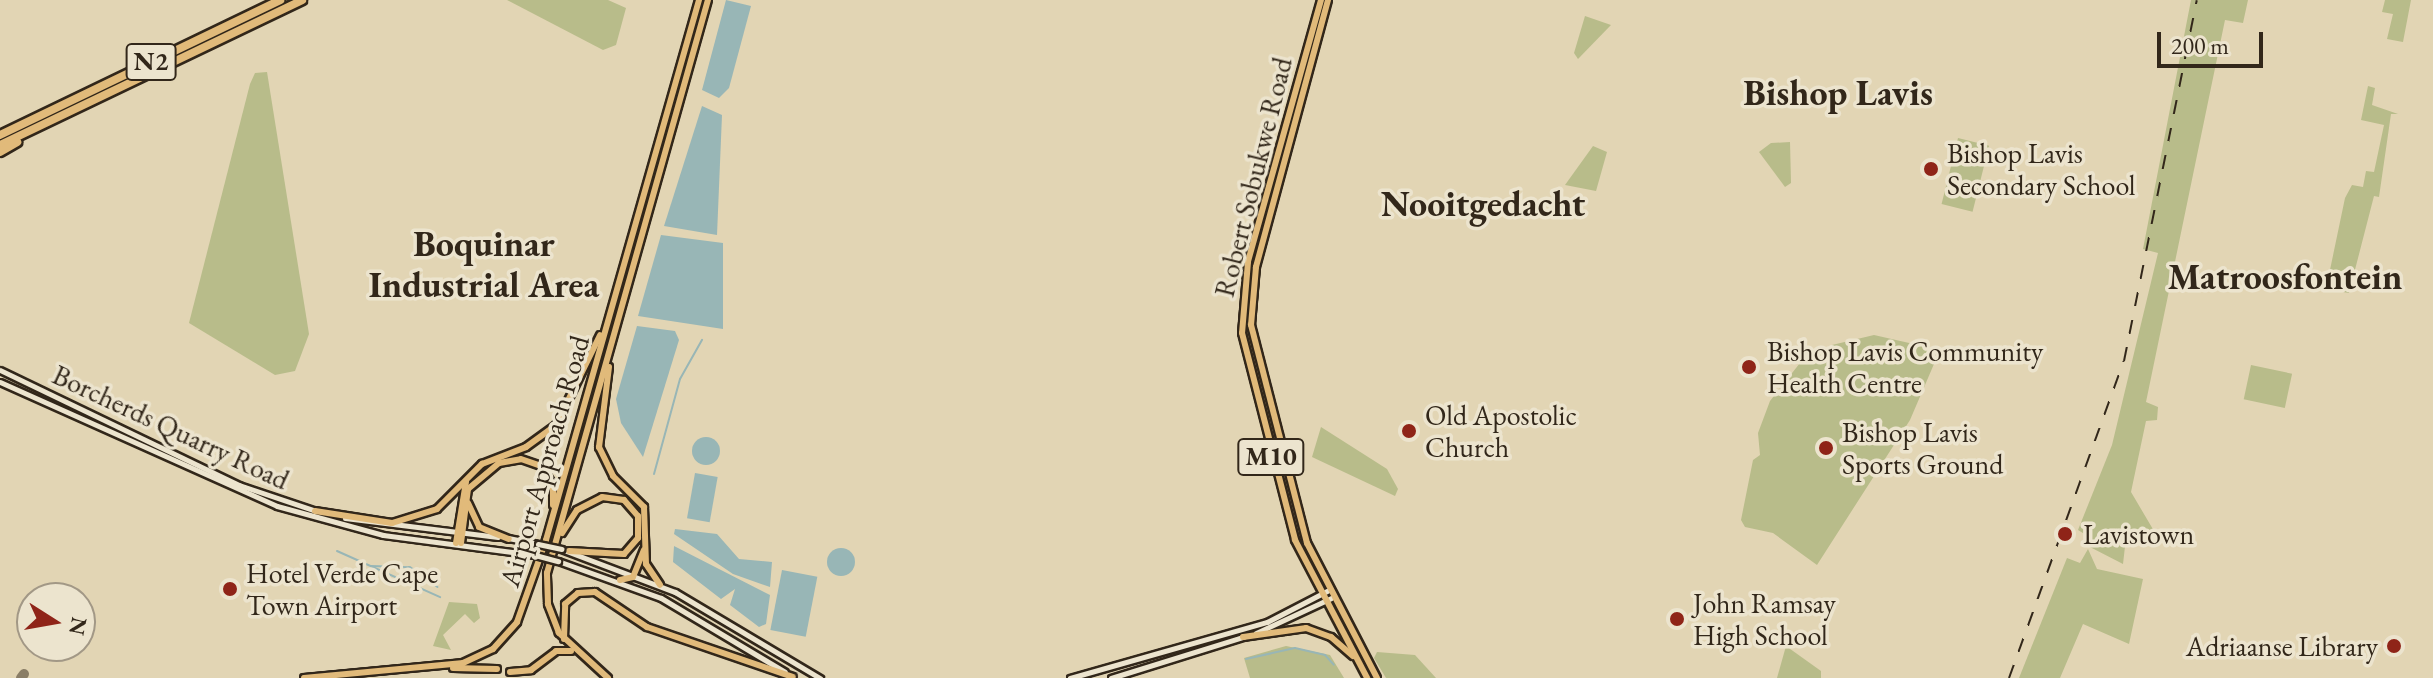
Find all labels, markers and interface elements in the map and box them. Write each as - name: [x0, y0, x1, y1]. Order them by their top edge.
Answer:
- scale bar: [2161, 16, 2267, 66]
- text: 200 m: [2171, 30, 2229, 61]
- road number: N2: [125, 40, 177, 84]
- street label: Robert Sobukwe Road: [1207, 54, 1299, 300]
- district label: Bishop Lavis: [1743, 71, 1933, 115]
- place label: Bishop Lavis Secondary School: [1947, 136, 2136, 202]
- marker: Bishop Lavis Secondary School: [1922, 160, 1940, 178]
- district label: Nooitgedacht: [1381, 182, 1585, 226]
- district label: Boquinar Industrial Area: [369, 221, 599, 306]
- district label: Matroosfontein: [2168, 255, 2402, 299]
- street label: Airport Approach Road: [492, 331, 596, 591]
- place label: Bishop Lavis Community Health Centre: [1767, 334, 2043, 400]
- marker: Bishop Lavis Community Health Centre: [1738, 356, 1760, 378]
- street label: Borcherds Quarry Road: [47, 357, 295, 497]
- place label: Old Apostolic Church: [1425, 398, 1577, 464]
- place label: Bishop Lavis Sports Ground: [1842, 415, 2004, 481]
- marker: Old Apostolic Church: [1400, 422, 1418, 440]
- road number: M10: [1237, 435, 1305, 479]
- marker: Bishop Lavis Sports Ground: [1817, 439, 1835, 457]
- place label: Lavistown: [2083, 517, 2194, 551]
- marker: Lavistown: [2054, 523, 2076, 545]
- place label: Hotel Verde Cape Town Airport: [246, 556, 438, 622]
- marker: Hotel Verde Cape Town Airport: [221, 580, 239, 598]
- north arrow: [16, 582, 96, 662]
- place label: John Ramsay High School: [1693, 586, 1836, 652]
- marker: John Ramsay High School: [1668, 610, 1686, 628]
- text: N: [62, 615, 94, 638]
- place label: Adriaanse Library: [2186, 629, 2378, 663]
- marker: Adriaanse Library: [2385, 637, 2403, 655]

